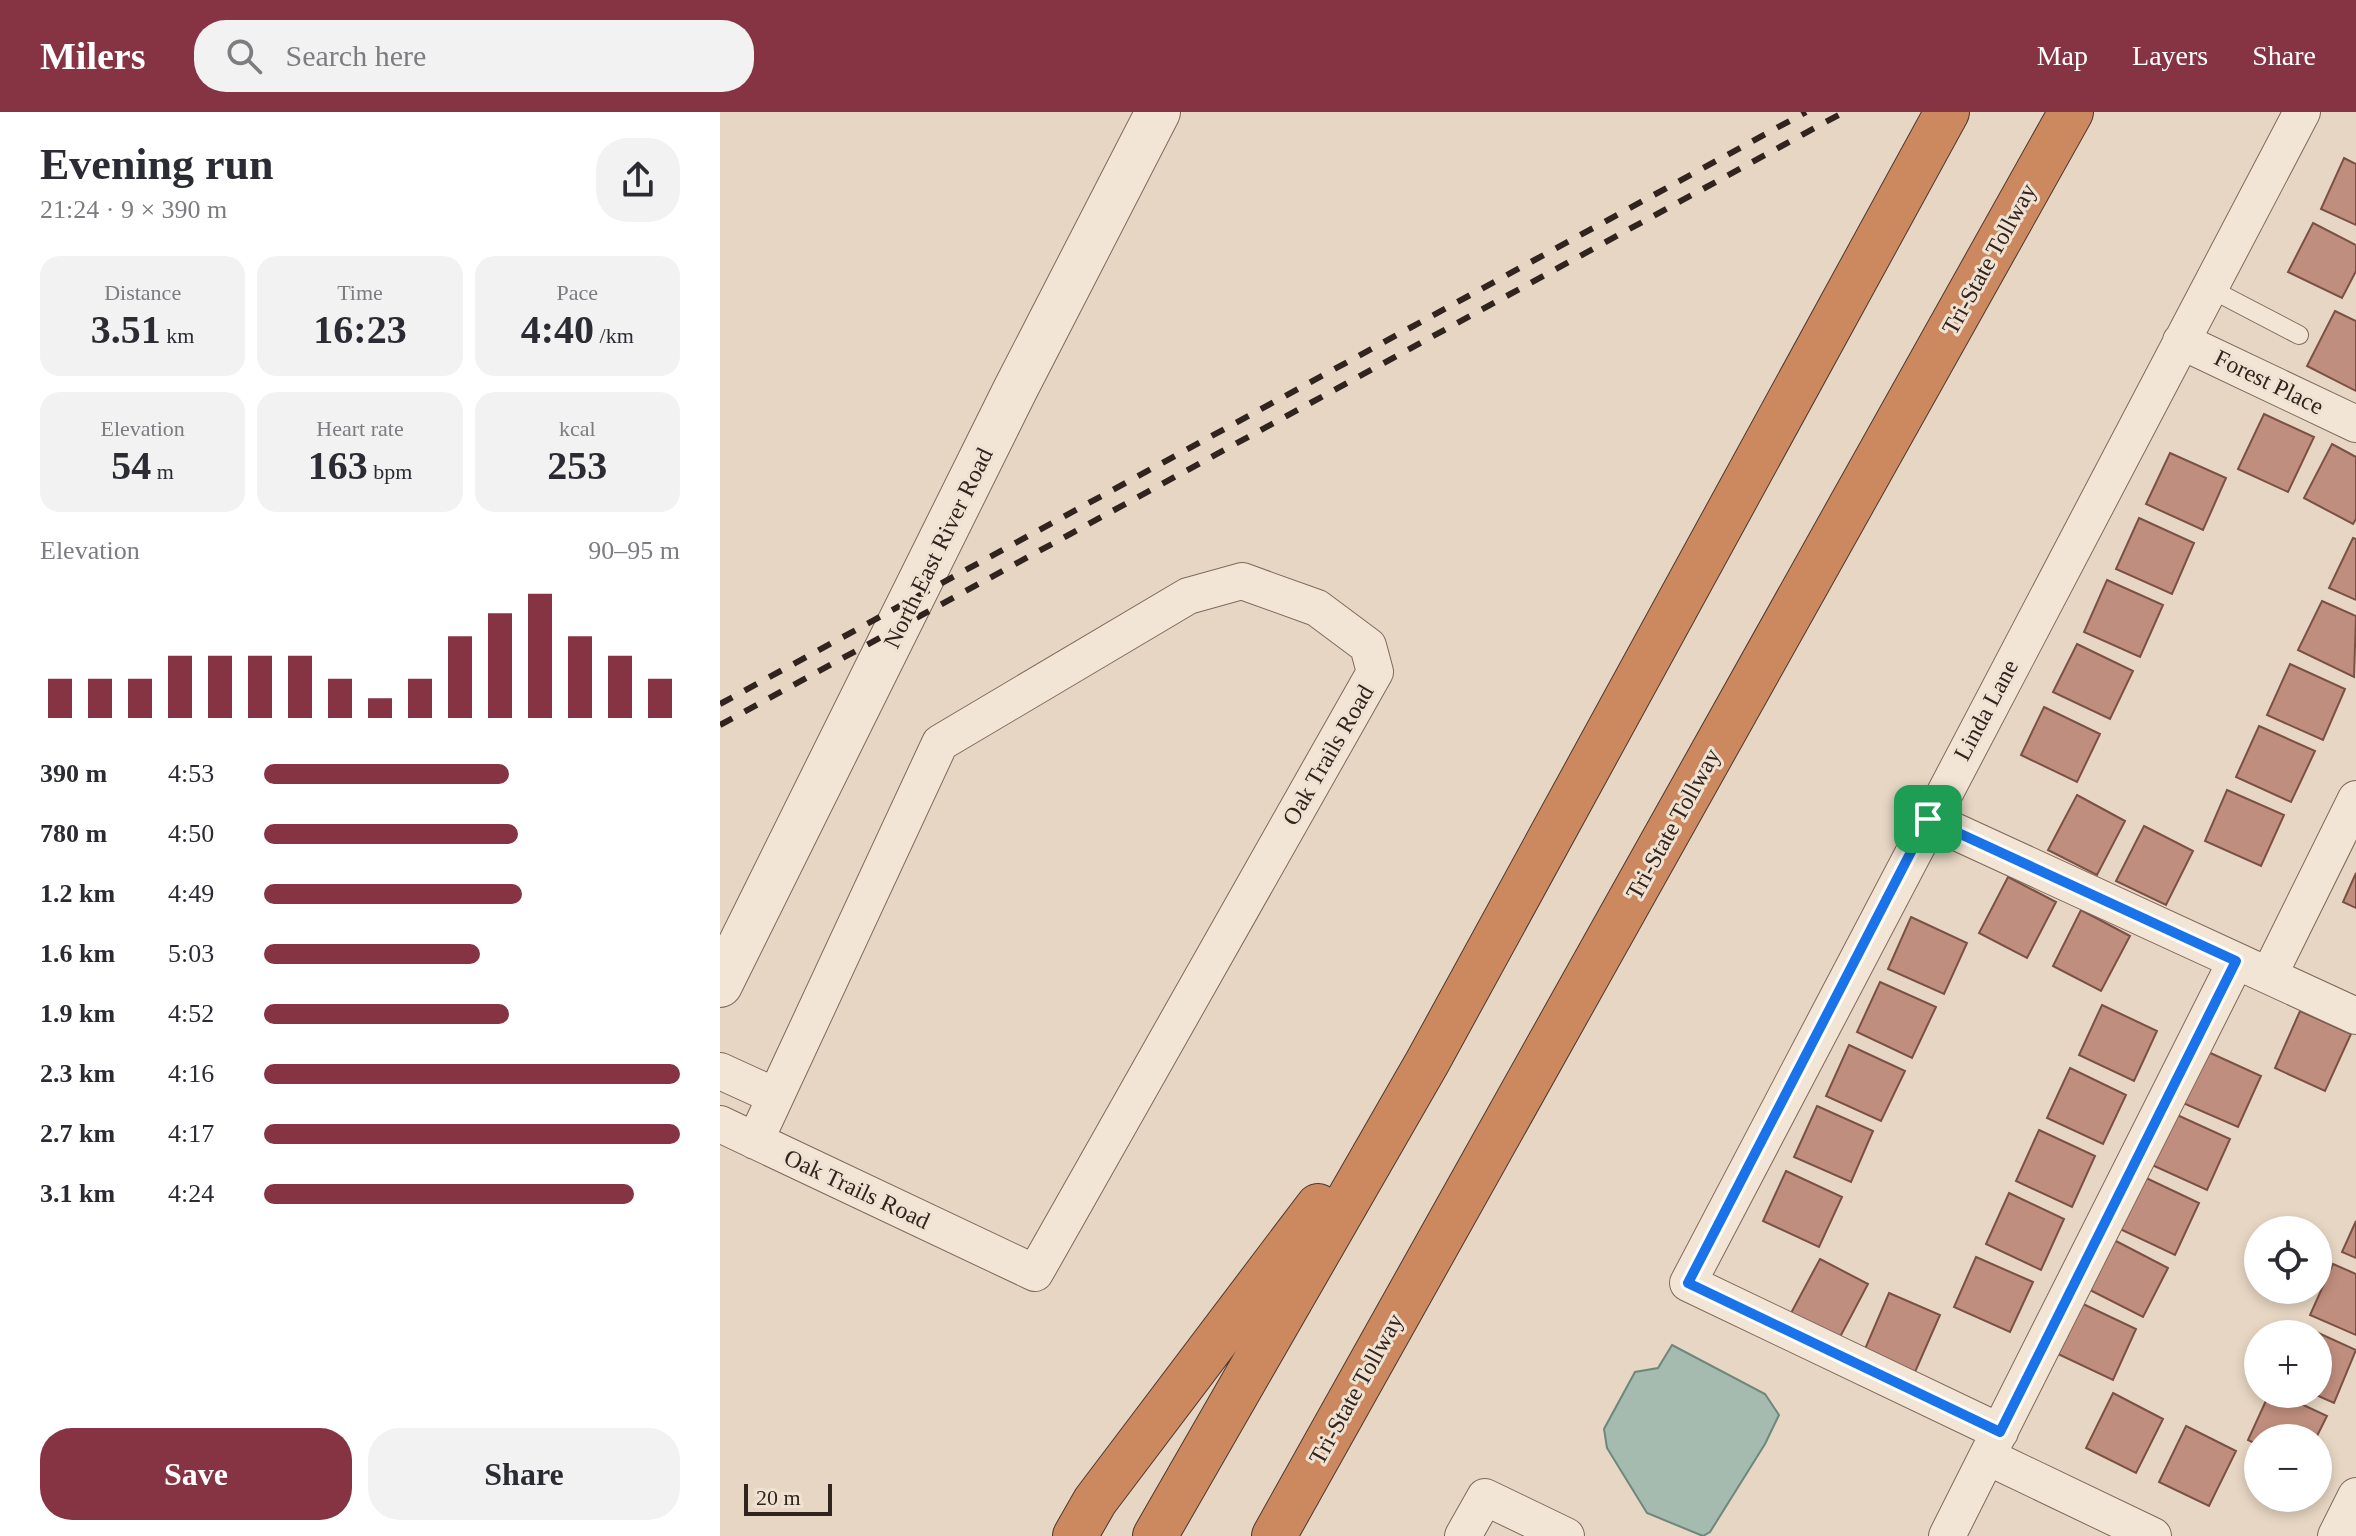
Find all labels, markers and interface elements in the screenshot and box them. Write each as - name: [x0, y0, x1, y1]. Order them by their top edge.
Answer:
- search box: [194, 20, 754, 92]
- icon: search: [222, 34, 266, 78]
- text: Milers: [40, 35, 146, 77]
- text: Search here: [286, 39, 426, 72]
- text: Map: [2037, 40, 2088, 71]
- text: Layers: [2132, 40, 2208, 71]
- text: Share: [2252, 40, 2316, 71]
- button: share: [596, 138, 680, 222]
- text: Evening run: [40, 140, 274, 189]
- street label: Tri-State Tollway: [1937, 179, 2041, 339]
- text: 21:24 · 9 × 390 m: [40, 195, 227, 224]
- text: Distance: [104, 280, 181, 305]
- text: Time: [337, 280, 383, 305]
- text: Pace: [557, 280, 598, 305]
- text: 3.51: [91, 307, 161, 352]
- text: 16:23: [313, 307, 407, 352]
- text: 4:40: [521, 307, 594, 352]
- text: km: [161, 323, 194, 348]
- text: /km: [594, 323, 634, 348]
- street label: Forest Place: [2210, 344, 2328, 420]
- text: Elevation: [101, 416, 185, 441]
- text: Heart rate: [316, 416, 404, 441]
- text: kcal: [559, 416, 596, 441]
- text: 54: [111, 443, 151, 488]
- text: 163: [308, 443, 368, 488]
- text: 253: [547, 443, 607, 488]
- street label: North East River Road: [878, 444, 998, 652]
- text: m: [151, 459, 174, 484]
- text: bpm: [368, 459, 412, 484]
- text: Elevation: [40, 536, 140, 565]
- text: 90–95 m: [588, 536, 680, 565]
- street label: Linda Lane: [1949, 655, 2023, 765]
- street label: Oak Trails Road: [1277, 680, 1379, 830]
- street label: Tri-State Tollway: [1621, 744, 1725, 904]
- text: 390 m: [40, 759, 107, 788]
- text: 4:53: [168, 759, 214, 788]
- pin: [1894, 785, 1962, 853]
- icon: arrive: [1906, 797, 1950, 841]
- text: 780 m: [40, 819, 107, 848]
- text: 4:50: [168, 819, 214, 848]
- text: 1.2 km: [40, 879, 115, 908]
- text: 4:49: [168, 879, 214, 908]
- text: 1.6 km: [40, 939, 115, 968]
- text: 5:03: [168, 939, 214, 968]
- text: 1.9 km: [40, 999, 115, 1028]
- text: 4:52: [168, 999, 214, 1028]
- text: 2.3 km: [40, 1059, 115, 1088]
- text: 4:16: [168, 1059, 214, 1088]
- text: 2.7 km: [40, 1119, 115, 1148]
- text: 4:17: [168, 1119, 214, 1148]
- street label: Oak Trails Road: [780, 1144, 934, 1234]
- text: 3.1 km: [40, 1179, 115, 1208]
- text: 4:24: [168, 1179, 214, 1208]
- map controls: [2244, 1216, 2332, 1512]
- button: locate: [2244, 1216, 2332, 1304]
- street label: Tri-State Tollway: [1304, 1309, 1408, 1469]
- button: +: [2244, 1320, 2332, 1408]
- button: −: [2244, 1424, 2332, 1512]
- button: Save: [40, 1428, 352, 1520]
- button: Share: [368, 1428, 680, 1520]
- scale bar: [744, 1480, 832, 1516]
- text: 20 m: [756, 1485, 801, 1510]

